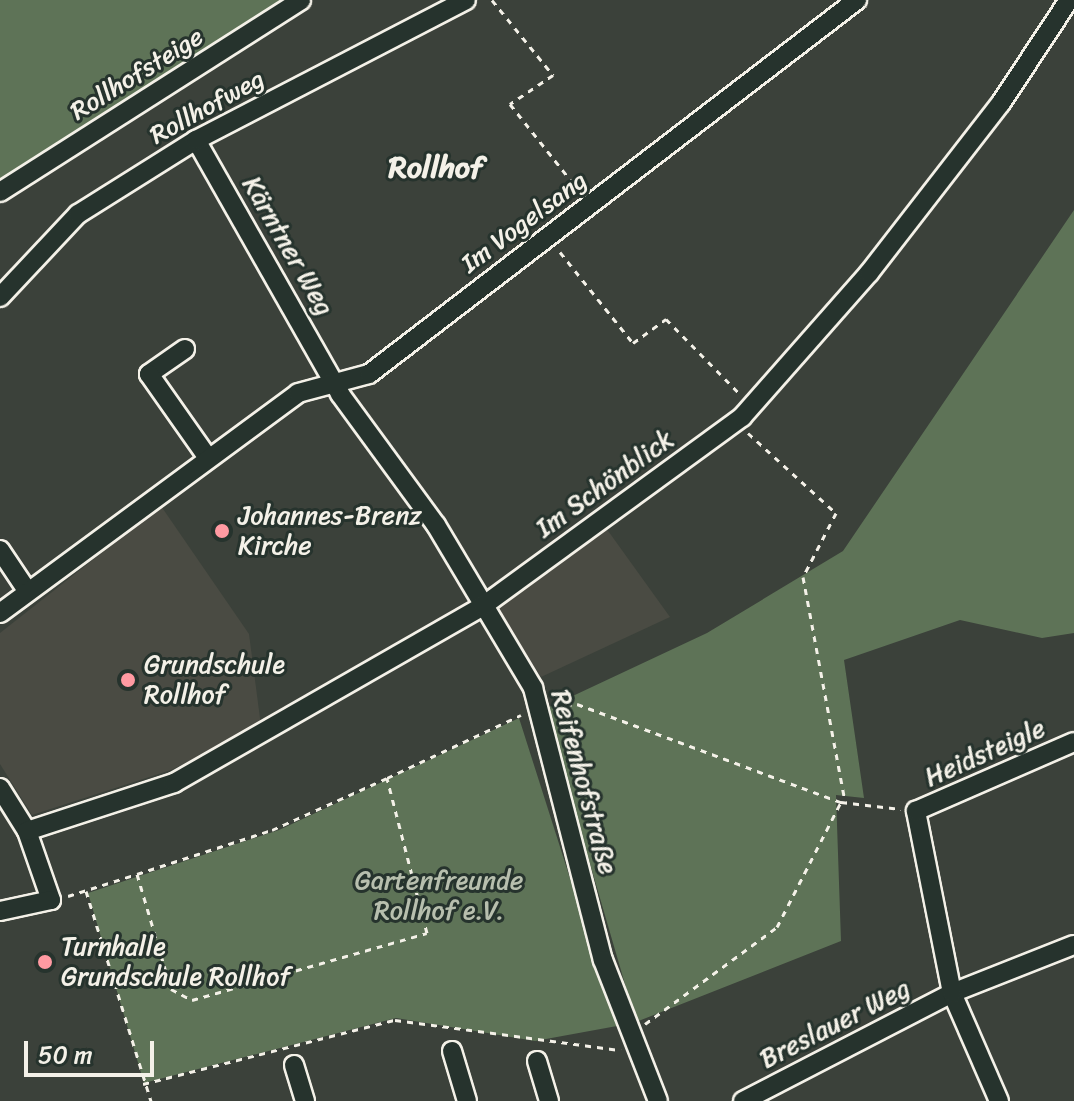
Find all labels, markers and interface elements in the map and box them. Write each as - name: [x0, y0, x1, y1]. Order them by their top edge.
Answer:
- street label: Rollhofsteige: [65, 21, 209, 127]
- street label: Rollhofweg: [144, 63, 270, 151]
- district label: Rollhof: [389, 149, 483, 185]
- street label: Im Vogelsang: [455, 165, 593, 279]
- street label: Kärntner Weg: [236, 171, 340, 321]
- street label: Im Schönblick: [530, 423, 680, 545]
- place label: Johannes-Brenz Kirche: [238, 500, 422, 562]
- marker: Johannes-Brenz Kirche: [213, 522, 231, 540]
- place label: Grundschule Rollhof: [144, 649, 285, 710]
- marker: Grundschule Rollhof: [119, 671, 137, 689]
- street label: Reifenhofstraße: [544, 687, 624, 877]
- street label: Heidsteigle: [920, 713, 1050, 793]
- park label: Gartenfreunde Rollhof e.V.: [355, 865, 523, 926]
- place label: Turnhalle Grundschule Rollhof: [61, 931, 291, 992]
- marker: Turnhalle Grundschule Rollhof: [36, 953, 54, 971]
- street label: Breslauer Weg: [755, 973, 915, 1075]
- scale bar: [28, 1025, 158, 1075]
- text: 50 m: [38, 1034, 93, 1076]

